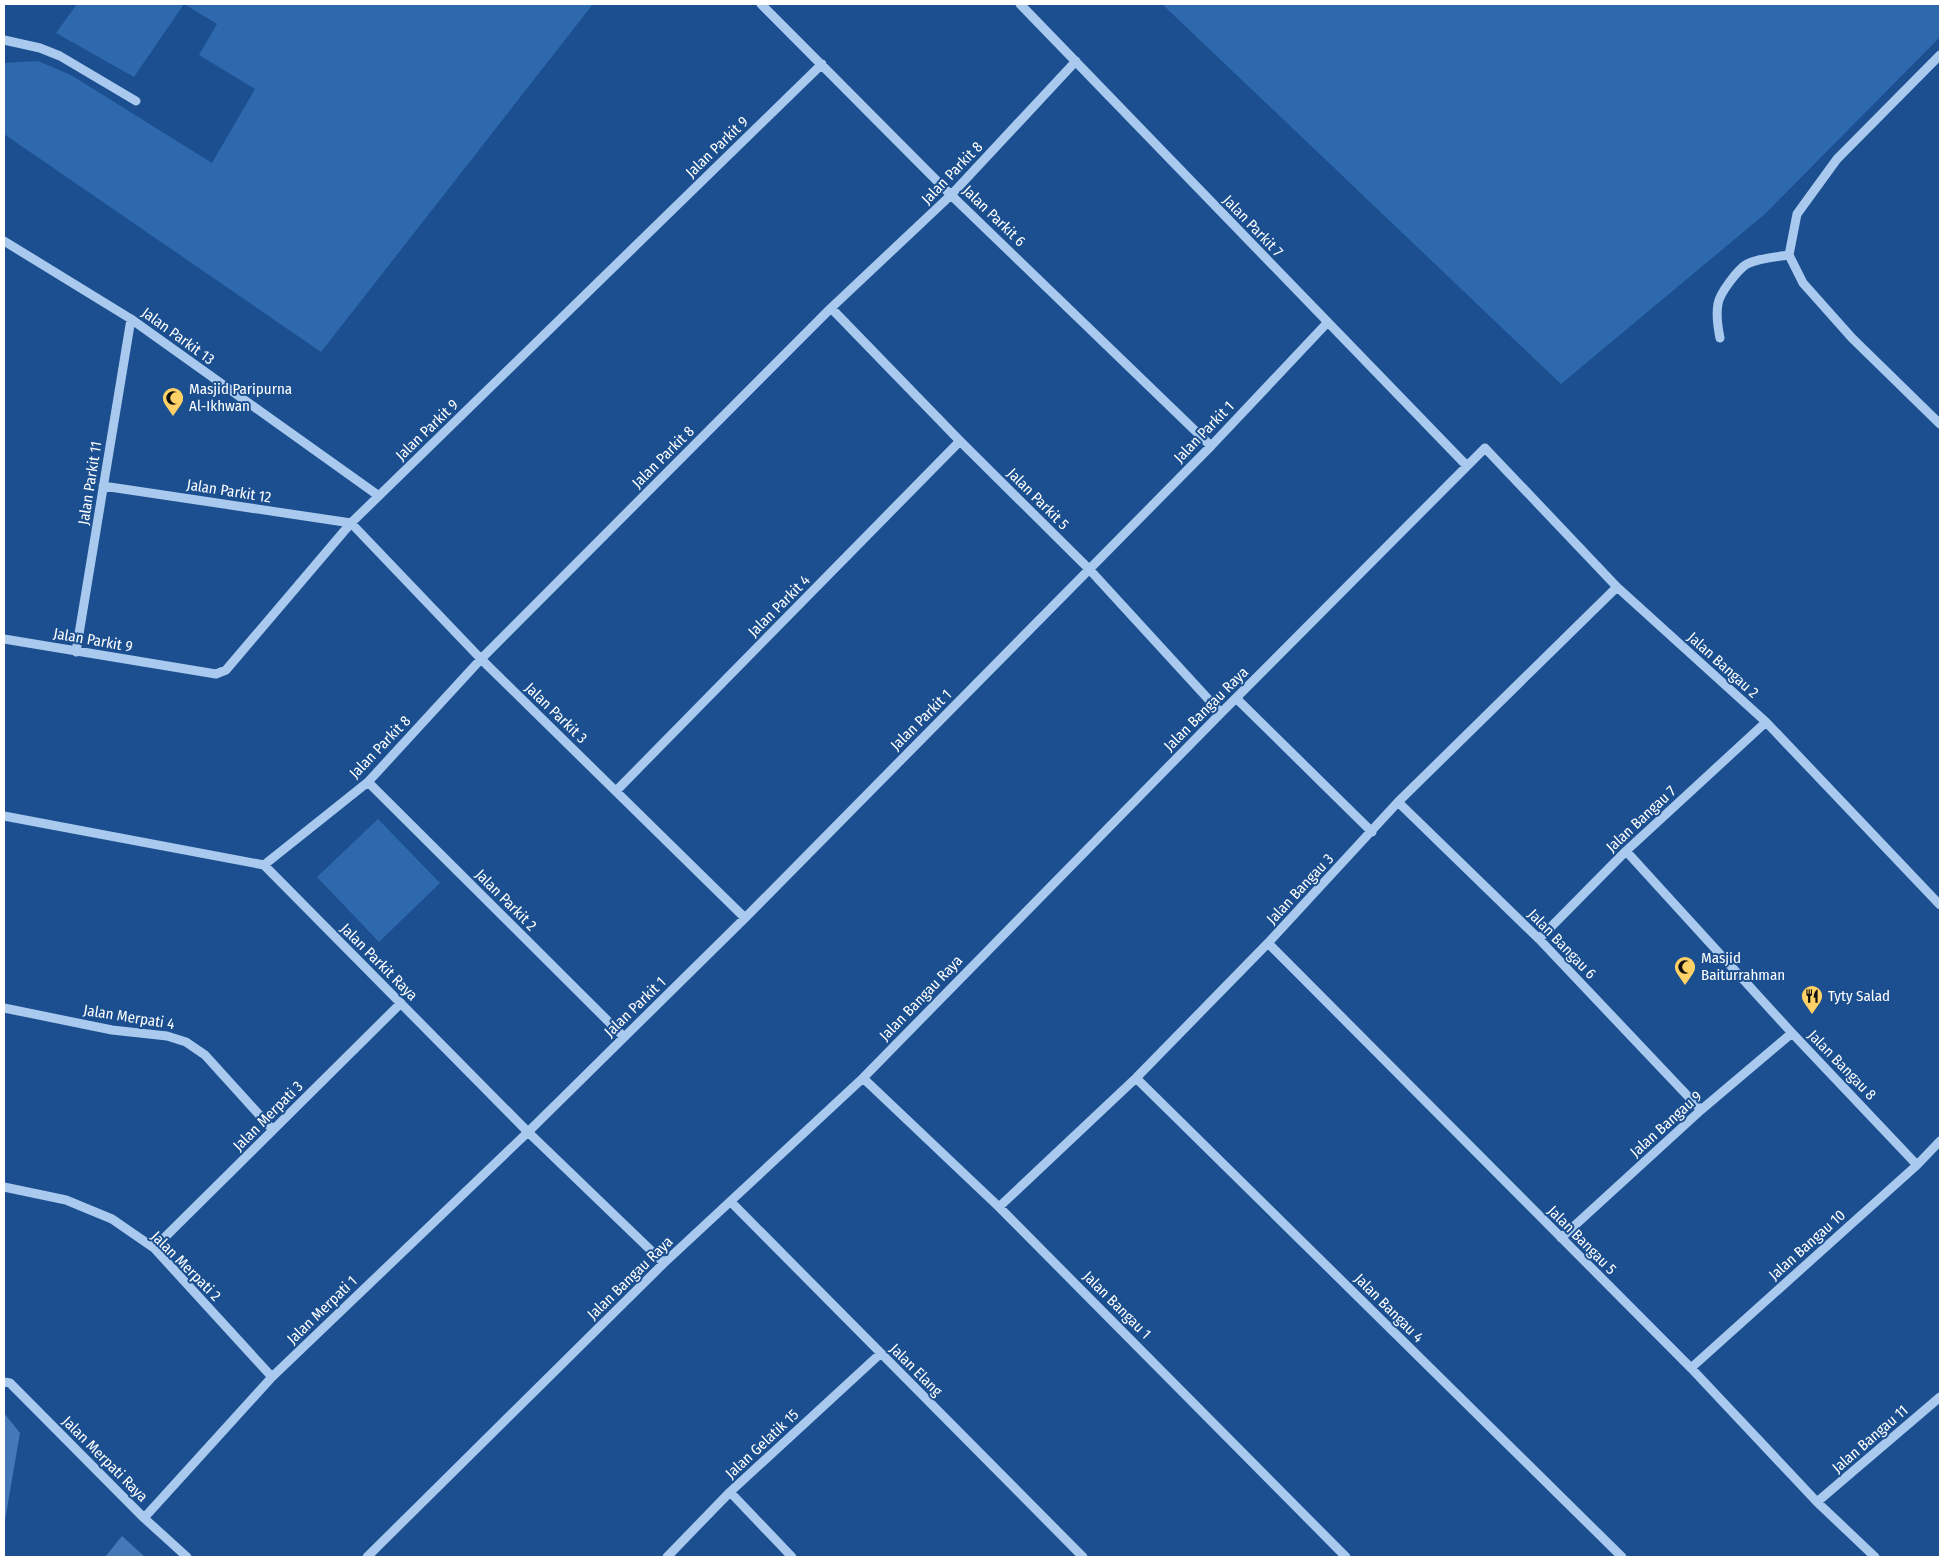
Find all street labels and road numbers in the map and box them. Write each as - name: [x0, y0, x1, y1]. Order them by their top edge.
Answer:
- street label: Jalan Parkit 9: [682, 113, 752, 181]
- street label: Jalan Parkit 8: [918, 138, 986, 208]
- street label: Jalan Parkit 6: [959, 182, 1029, 250]
- street label: Jalan Parkit 7: [1219, 191, 1287, 261]
- street label: Jalan Parkit 13: [138, 304, 218, 369]
- street label: Jalan Parkit 9: [392, 396, 462, 464]
- street label: Jalan Parkit 1: [1170, 397, 1238, 467]
- street label: Jalan Parkit 8: [628, 422, 698, 492]
- street label: Jalan Parkit 11: [75, 440, 105, 526]
- street label: Jalan Parkit 5: [1003, 464, 1073, 534]
- street label: Jalan Parkit 12: [185, 475, 273, 507]
- street label: Jalan Parkit 4: [744, 571, 814, 641]
- street label: Jalan Parkit 9: [52, 624, 134, 656]
- street label: Jalan Bangau 2: [1684, 628, 1763, 702]
- street label: Jalan Bangau Raya: [1160, 663, 1252, 755]
- street label: Jalan Parkit 3: [521, 679, 591, 747]
- street label: Jalan Parkit 1: [887, 686, 955, 754]
- street label: Jalan Parkit 8: [346, 712, 414, 782]
- street label: Jalan Bangau 7: [1602, 782, 1680, 856]
- street label: Jalan Bangau 3: [1263, 850, 1337, 928]
- street label: Jalan Parkit 2: [472, 866, 541, 935]
- street label: Jalan Bangau 6: [1524, 905, 1600, 983]
- street label: Jalan Parkit Raya: [337, 920, 421, 1004]
- street label: Jalan Bangau Raya: [876, 952, 966, 1044]
- street label: Jalan Parkit 1: [600, 973, 670, 1041]
- street label: Jalan Merpati 4: [82, 1001, 176, 1033]
- street label: Jalan Bangau 8: [1804, 1026, 1880, 1104]
- street label: Jalan Merpati 3: [229, 1077, 307, 1155]
- street label: Jalan Bangau 9: [1626, 1087, 1706, 1161]
- street label: Jalan Bangau 5: [1544, 1202, 1620, 1278]
- street label: Jalan Bangau 10: [1765, 1206, 1849, 1284]
- street label: Jalan Merpati 2: [147, 1227, 225, 1305]
- street label: Jalan Bangau Raya: [584, 1233, 676, 1323]
- street label: Jalan Bangau 1: [1079, 1267, 1155, 1343]
- street label: Jalan Bangau 4: [1351, 1270, 1427, 1346]
- street label: Jalan Merpati 1: [283, 1272, 361, 1348]
- street label: Jalan Elang: [886, 1340, 946, 1400]
- street label: Jalan Bangau 11: [1828, 1401, 1912, 1477]
- street label: Jalan Gelatik 15: [722, 1406, 802, 1482]
- street label: Jalan Merpati Raya: [58, 1412, 152, 1506]

